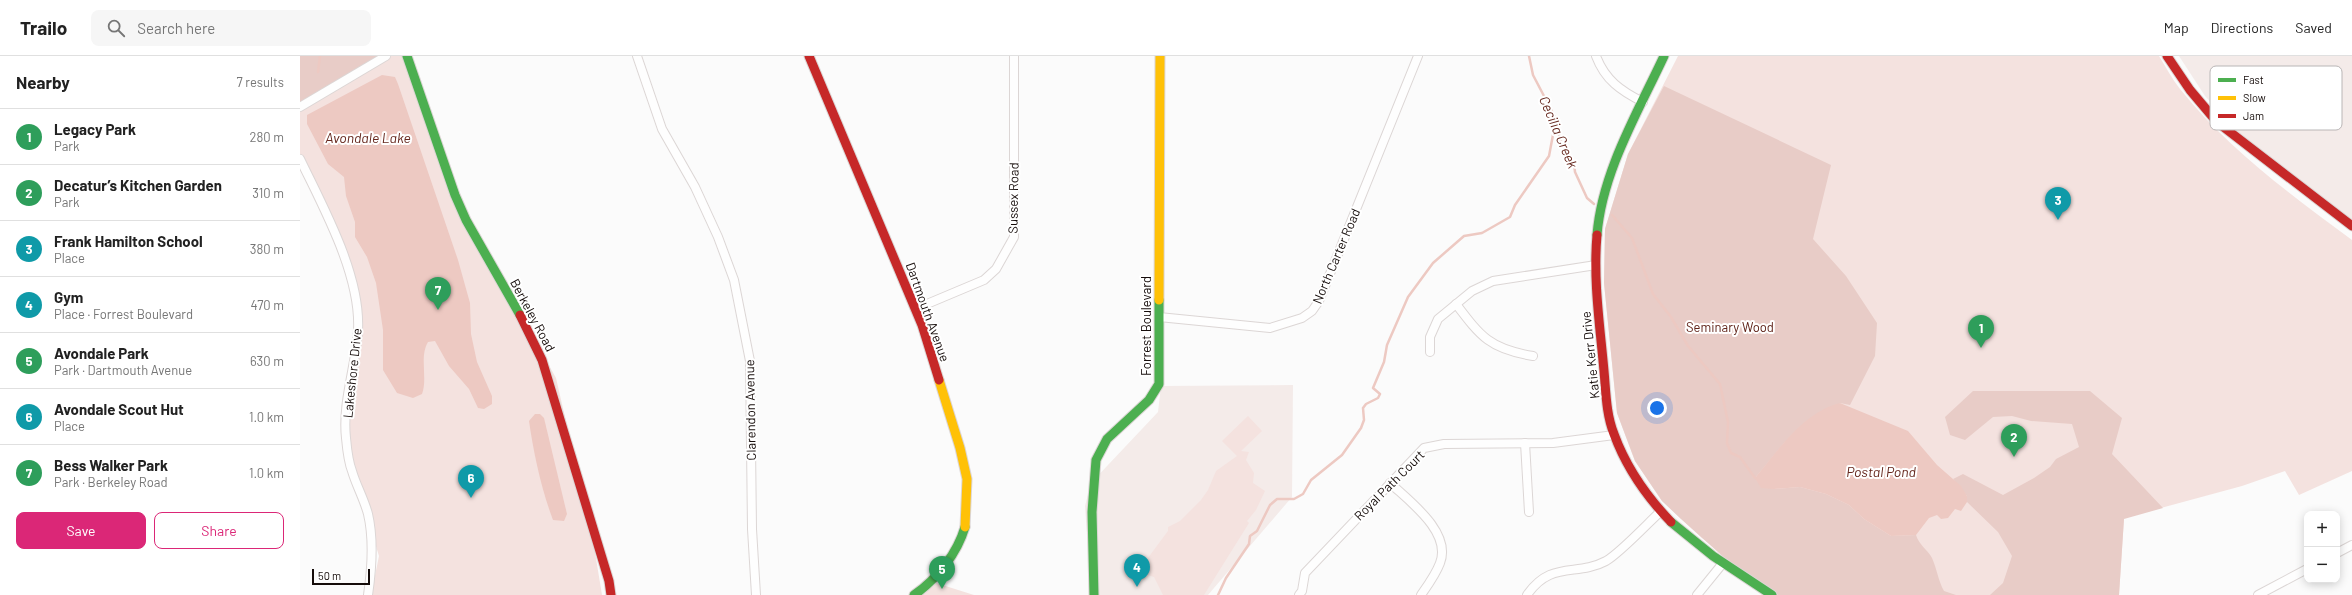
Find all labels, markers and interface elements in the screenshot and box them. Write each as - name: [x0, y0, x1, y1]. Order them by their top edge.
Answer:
- search box: [91, 10, 371, 46]
- text: Trailo: [20, 16, 67, 39]
- icon: search: [105, 17, 127, 39]
- text: Search here: [137, 19, 215, 37]
- text: Map: [2164, 19, 2189, 36]
- text: Directions: [2211, 19, 2273, 36]
- text: Saved: [2295, 19, 2332, 36]
- legend: [2210, 66, 2342, 130]
- text: Nearby: [16, 72, 70, 92]
- text: Fast: [2243, 73, 2264, 86]
- text: 7 results: [237, 74, 284, 90]
- text: Slow: [2243, 91, 2266, 104]
- water label: Cecilia Creek: [1536, 93, 1582, 171]
- text: Jam: [2243, 109, 2264, 122]
- text: Legacy Park: [54, 120, 136, 138]
- text: 1: [27, 129, 31, 145]
- text: 280 m: [250, 129, 284, 145]
- water label: Avondale Lake: [325, 129, 411, 146]
- text: Park: [54, 138, 80, 154]
- street label: Sussex Road: [1004, 162, 1022, 234]
- text: Decatur’s Kitchen Garden: [54, 176, 222, 194]
- text: 2: [25, 185, 33, 201]
- text: 310 m: [252, 185, 284, 201]
- pin: 3: [2045, 187, 2071, 220]
- text: Park: [54, 194, 80, 210]
- street label: North Carter Road: [1309, 206, 1363, 306]
- text: Frank Hamilton School: [54, 232, 203, 250]
- text: 3: [25, 241, 33, 257]
- text: 380 m: [250, 241, 284, 257]
- text: Place: [54, 250, 85, 266]
- street label: Dartmouth Avenue: [903, 260, 953, 364]
- street label: Berkeley Road: [507, 276, 559, 354]
- street label: Forrest Boulevard: [1138, 276, 1154, 376]
- pin: 7: [425, 277, 451, 310]
- text: Gym: [54, 288, 83, 306]
- text: 4: [25, 297, 33, 313]
- text: 470 m: [250, 297, 284, 313]
- text: Place · Forrest Boulevard: [54, 306, 193, 322]
- street label: Katie Kerr Drive: [1577, 310, 1603, 400]
- pin: 1: [1968, 315, 1994, 348]
- park label: Seminary Wood: [1686, 319, 1774, 335]
- street label: Lakeshore Drive: [339, 327, 365, 419]
- text: Avondale Park: [54, 344, 149, 362]
- text: 5: [25, 353, 33, 369]
- text: 630 m: [250, 353, 284, 369]
- street label: Clarendon Avenue: [741, 359, 759, 461]
- text: Park · Dartmouth Avenue: [54, 362, 192, 378]
- your location: [1647, 398, 1667, 418]
- text: Avondale Scout Hut: [54, 400, 184, 418]
- text: 6: [26, 409, 32, 425]
- text: 1.0 km: [249, 409, 284, 425]
- text: Place: [54, 418, 85, 434]
- pin: 2: [2001, 424, 2027, 457]
- street label: Royal Path Court: [1350, 446, 1428, 524]
- text: Bess Walker Park: [54, 456, 168, 474]
- water label: Postal Pond: [1846, 463, 1916, 480]
- text: 7: [26, 465, 32, 481]
- text: 1.0 km: [249, 465, 284, 481]
- pin: 6: [458, 465, 484, 498]
- text: Park · Berkeley Road: [54, 474, 168, 490]
- map controls: [2304, 511, 2340, 583]
- button: +: [2304, 511, 2340, 547]
- button: Save: [16, 512, 146, 549]
- button: Share: [154, 512, 284, 549]
- button: −: [2304, 547, 2340, 583]
- pin: 4: [1124, 554, 1150, 587]
- pin: 5: [929, 556, 955, 589]
- scale bar: [312, 567, 370, 586]
- text: 50 m: [318, 569, 341, 582]

